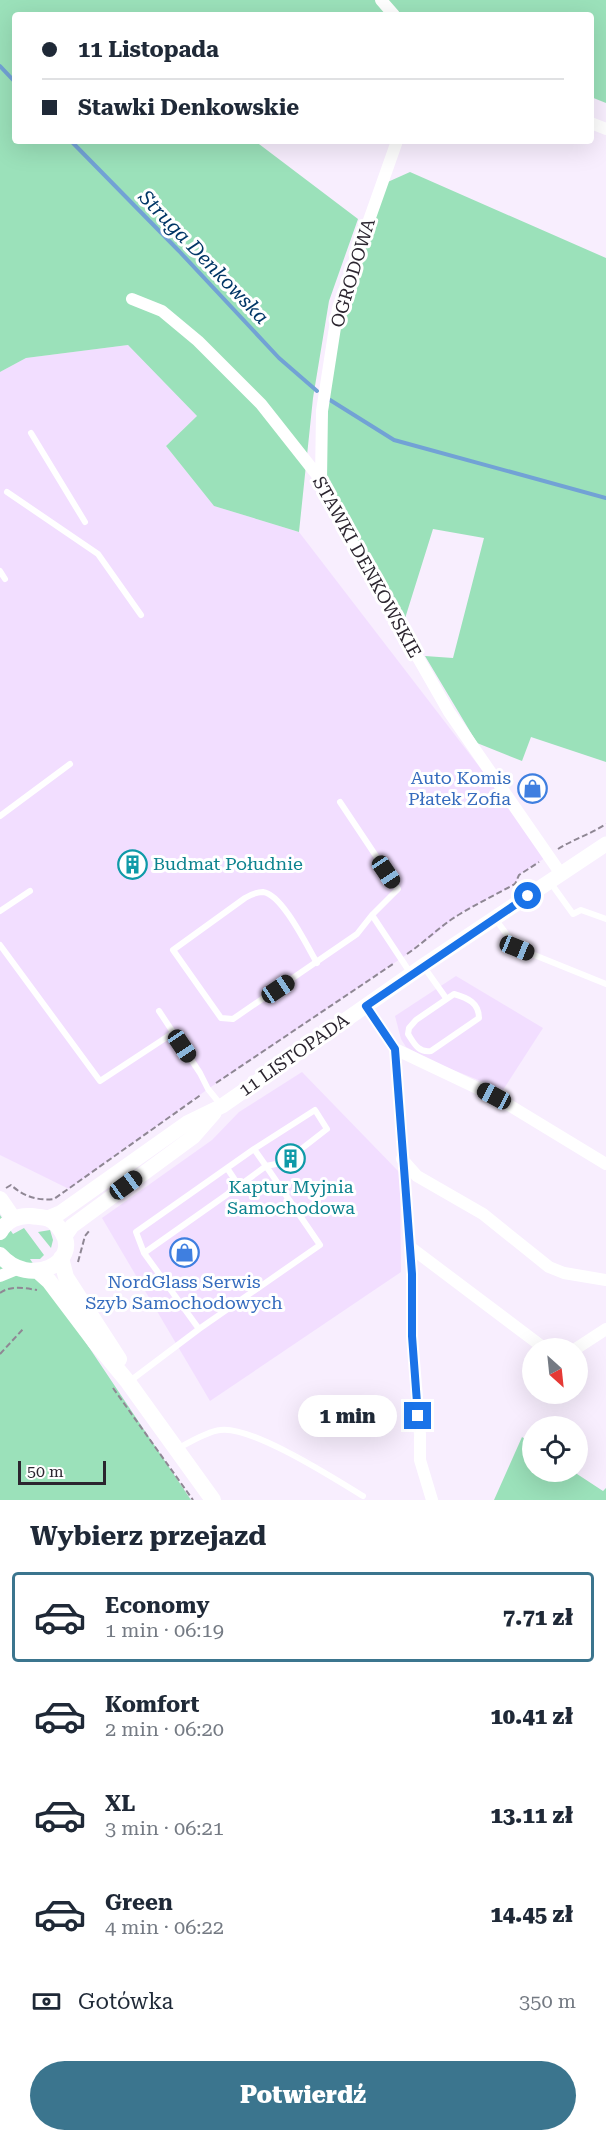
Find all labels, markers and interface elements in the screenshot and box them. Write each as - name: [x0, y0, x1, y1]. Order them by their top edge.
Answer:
- text: 11 Listopada: [78, 37, 219, 62]
- text: Stawki Denkowskie: [78, 95, 299, 120]
- water label: Struga Denkowska: [133, 184, 274, 329]
- street label: OGRODOWA: [326, 215, 379, 330]
- street label: STAWKI DENKOWSKIE: [309, 472, 426, 661]
- place label: Auto Komis Płatek Zofia: [408, 767, 511, 809]
- shop icon: Auto Komis Płatek Zofia: [516, 772, 548, 804]
- building icon: Budmat Południe: [116, 848, 148, 880]
- car: [368, 852, 404, 892]
- place label: Budmat Południe: [153, 853, 303, 874]
- route start: [514, 882, 541, 909]
- car: [497, 933, 537, 963]
- car: [258, 971, 298, 1007]
- street label: 11 LISTOPADA: [235, 1009, 353, 1100]
- car: [164, 1026, 200, 1066]
- car: [474, 1080, 514, 1112]
- building icon: Kaptur Myjnia Samochodowa: [275, 1142, 307, 1174]
- car: [106, 1167, 146, 1203]
- place label: Kaptur Myjnia Samochodowa: [227, 1176, 355, 1218]
- shop icon: NordGlass Serwis Szyb Samochodowych: [168, 1237, 200, 1269]
- place label: NordGlass Serwis Szyb Samochodowych: [85, 1271, 283, 1313]
- north arrow: [522, 1338, 588, 1404]
- map controls: [522, 1338, 588, 1482]
- callout: 1 min: [298, 1395, 397, 1437]
- route end: [404, 1402, 431, 1429]
- text: 1 min: [319, 1404, 376, 1428]
- button: locate: [522, 1416, 588, 1482]
- scale bar: [18, 1458, 106, 1486]
- text: 50 m: [27, 1462, 64, 1481]
- text: Wybierz przejazd: [30, 1520, 266, 1552]
- icon: car: [33, 1590, 87, 1644]
- text: Economy: [105, 1593, 209, 1618]
- text: 7.71 zł: [503, 1605, 573, 1630]
- text: 1 min · 06:19: [105, 1618, 224, 1642]
- icon: car: [33, 1689, 87, 1743]
- text: Komfort: [105, 1692, 200, 1717]
- text: 10.41 zł: [490, 1704, 573, 1729]
- text: 2 min · 06:20: [105, 1717, 224, 1741]
- icon: car: [33, 1788, 87, 1842]
- text: XL: [105, 1791, 135, 1816]
- text: 13.11 zł: [490, 1803, 573, 1828]
- text: 3 min · 06:21: [105, 1816, 224, 1840]
- icon: car: [33, 1887, 87, 1941]
- text: Green: [105, 1890, 173, 1915]
- text: 14.45 zł: [490, 1902, 573, 1927]
- text: 4 min · 06:22: [105, 1915, 224, 1939]
- icon: cash: [30, 1985, 63, 2018]
- text: Gotówka: [78, 1989, 173, 2014]
- text: 350 m: [519, 1989, 576, 2013]
- button: Potwierdź: [30, 2061, 576, 2130]

